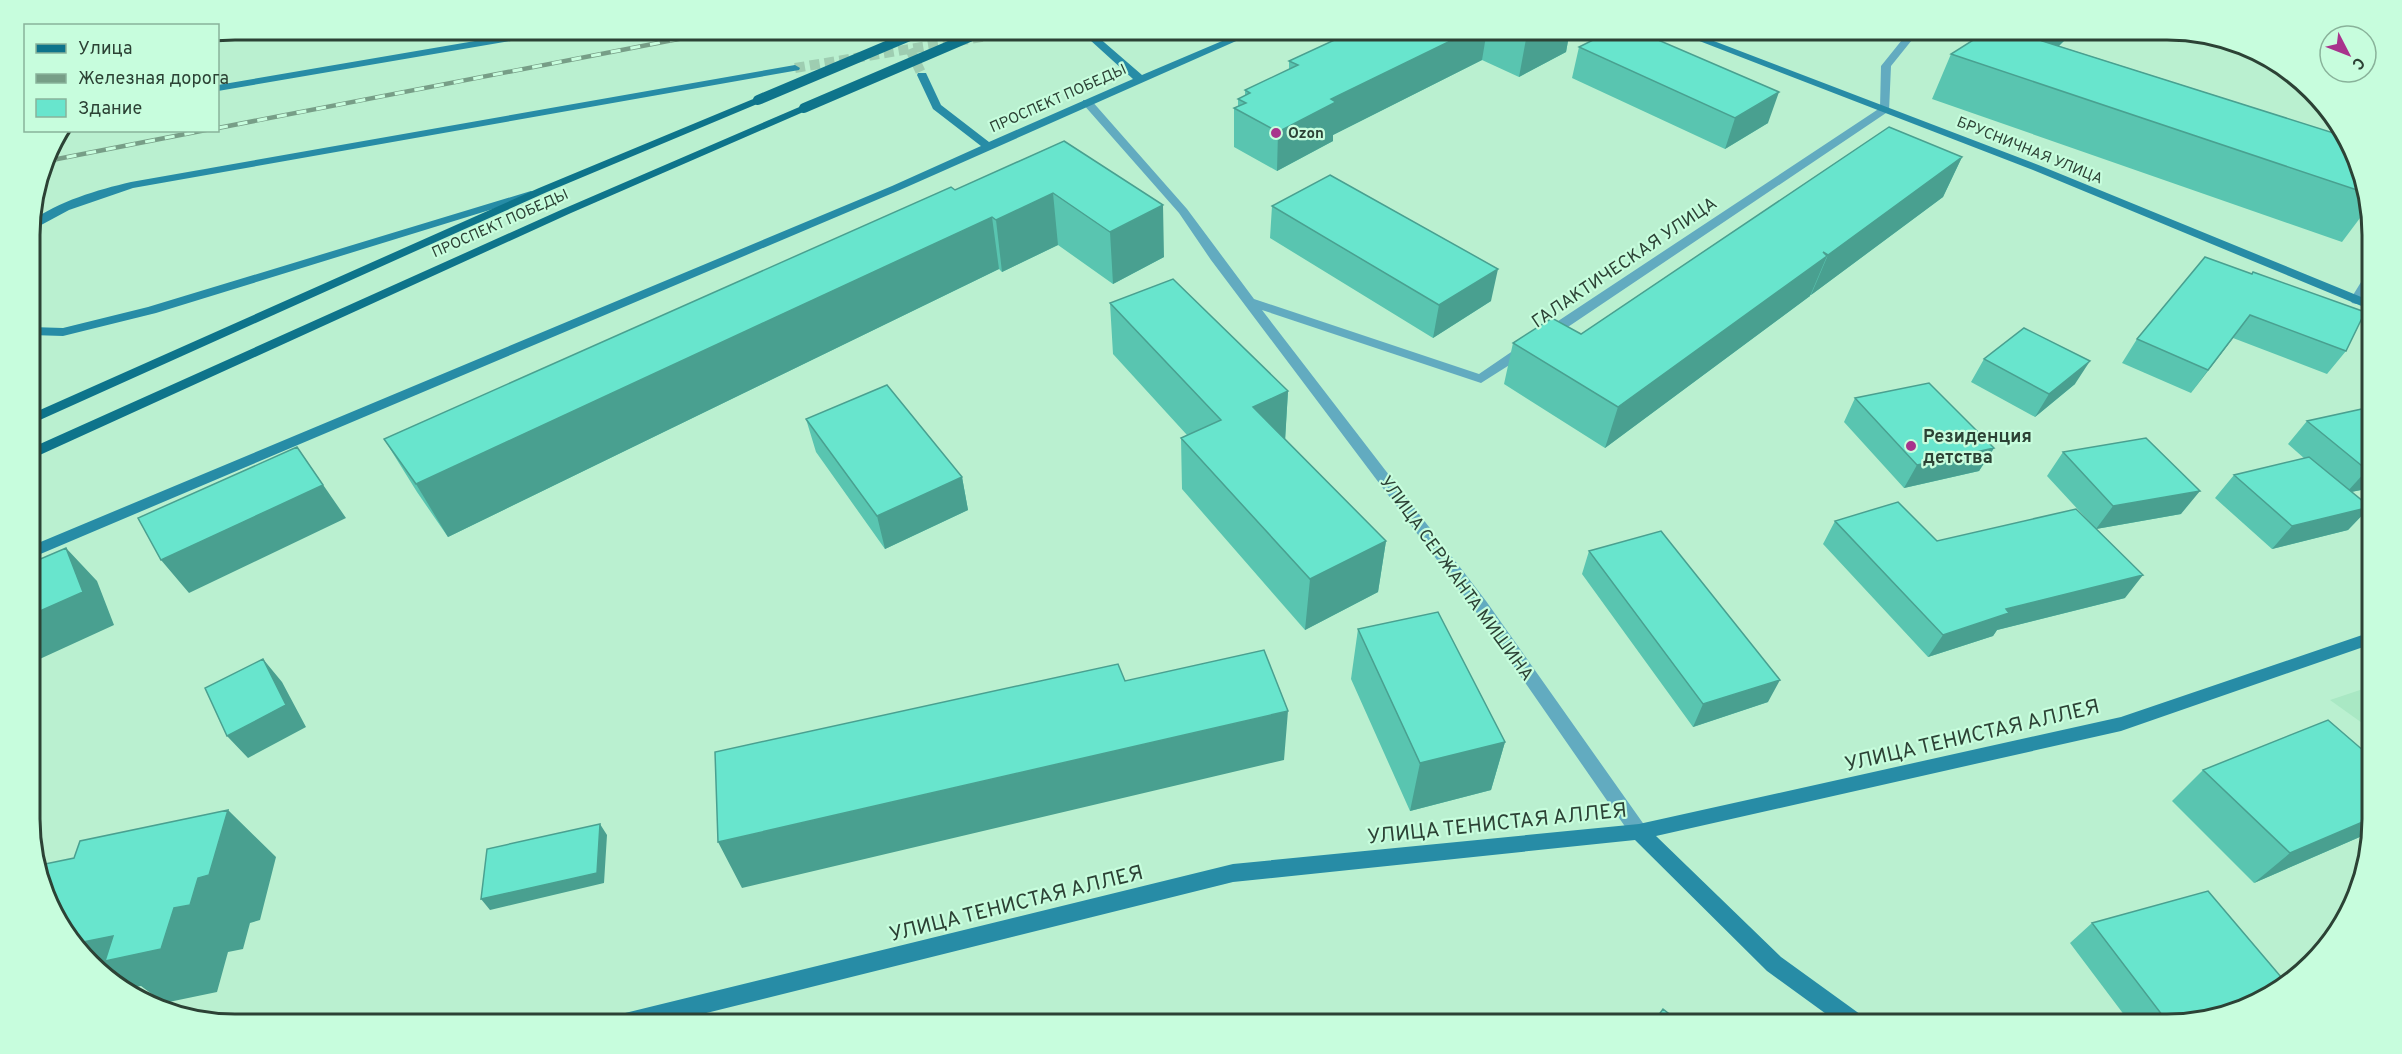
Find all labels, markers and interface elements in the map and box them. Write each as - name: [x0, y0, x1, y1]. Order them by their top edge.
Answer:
- legend: [24, 24, 219, 132]
- north arrow: [2318, 24, 2378, 84]
- text: Улица: [78, 38, 132, 61]
- text: С: [2347, 52, 2369, 73]
- street label: ПРОСПЕКТ ПОБЕДЫ: [987, 61, 1130, 138]
- text: Железная дорога: [78, 68, 229, 91]
- text: Здание: [78, 98, 142, 121]
- street label: БРУСНИЧНАЯ УЛИЦА: [1954, 113, 2105, 189]
- place label: Ozon: [1288, 125, 1324, 144]
- marker: Ozon: [1269, 126, 1283, 140]
- street label: ПРОСПЕКТ ПОБЕДЫ: [429, 186, 572, 263]
- street label: ГАЛАКТИЧЕСКАЯ УЛИЦА: [1528, 193, 1722, 334]
- place label: Резиденция детства: [1923, 426, 2032, 470]
- marker: Резиденция детства: [1904, 439, 1918, 453]
- street label: УЛИЦА СЕРЖАНТА МИШИНА: [1374, 472, 1538, 686]
- street label: УЛИЦА ТЕНИСТАЯ АЛЛЕЯ: [1842, 694, 2102, 779]
- street label: УЛИЦА ТЕНИСТАЯ АЛЛЕЯ: [1366, 797, 1628, 852]
- street label: УЛИЦА ТЕНИСТАЯ АЛЛЕЯ: [887, 860, 1146, 949]

